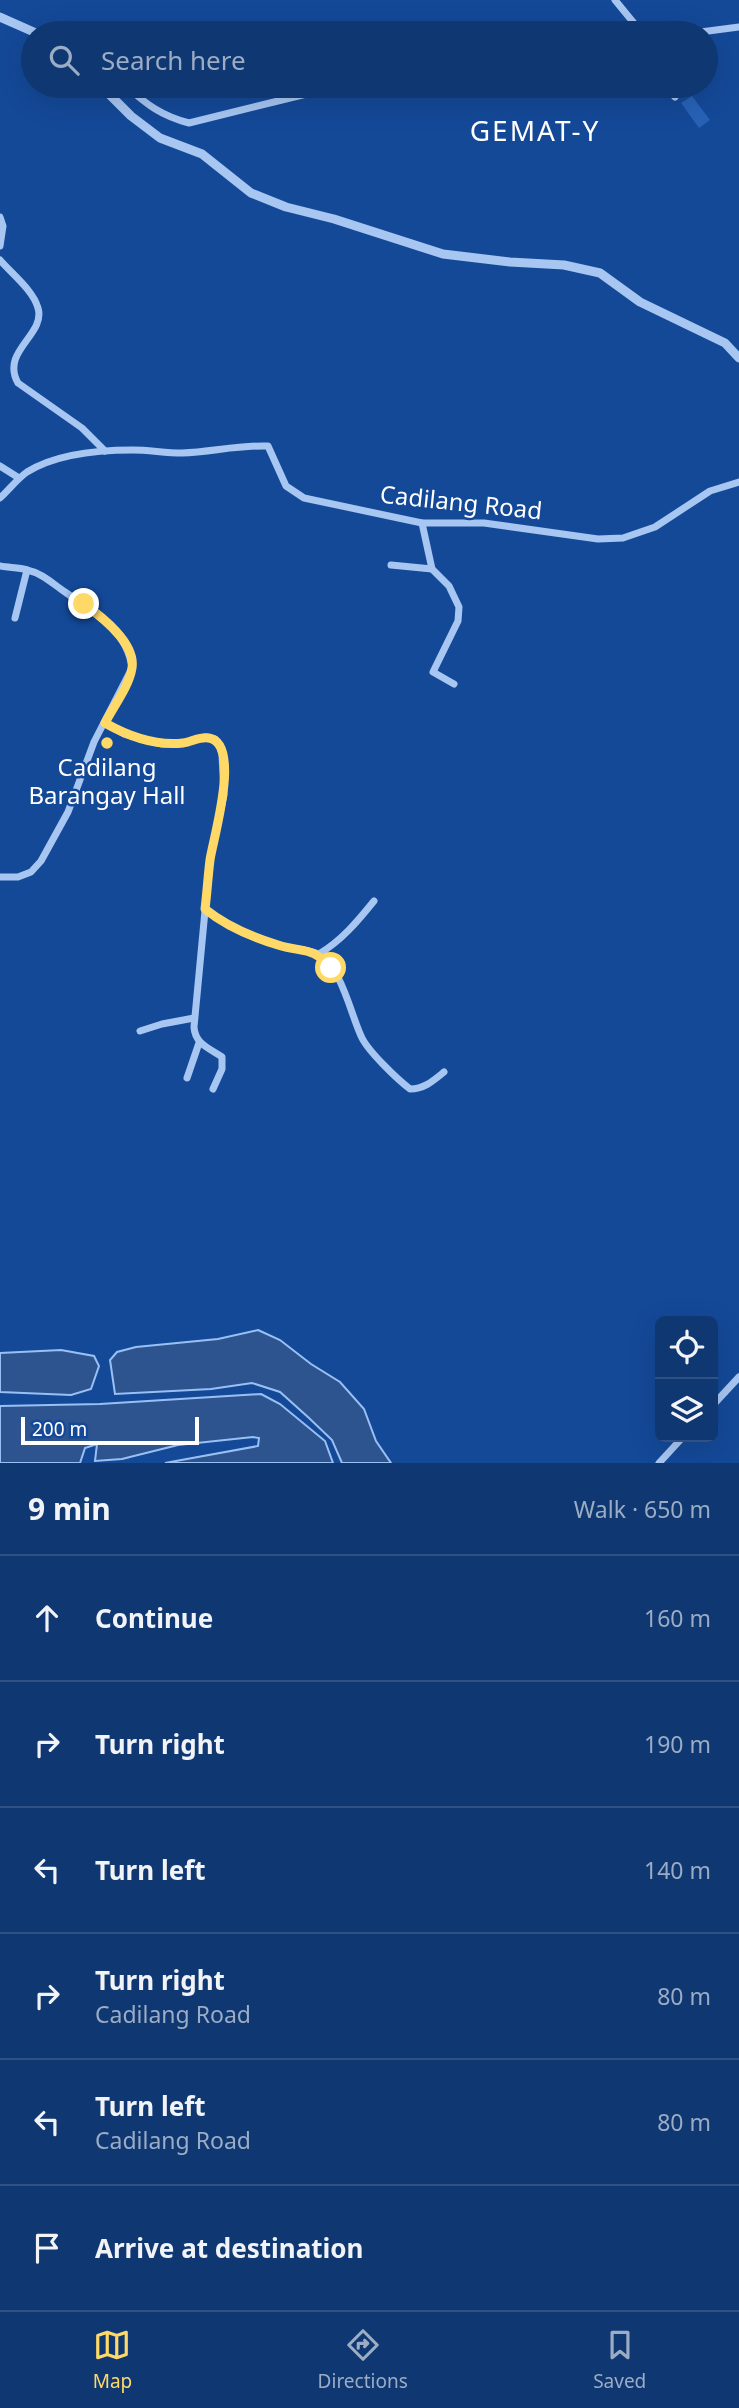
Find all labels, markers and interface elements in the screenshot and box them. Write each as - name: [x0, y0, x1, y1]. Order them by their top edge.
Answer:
- search box: [21, 21, 718, 98]
- icon: search: [45, 41, 83, 79]
- text: Search here: [101, 42, 246, 78]
- district label: GEMAT-Y: [470, 111, 600, 149]
- street label: Cadilang Road: [379, 477, 544, 526]
- route end: [68, 588, 99, 619]
- marker: Cadilang Barangay Hall: [99, 735, 115, 751]
- place label: Cadilang Barangay Hall: [28, 750, 186, 811]
- route start: [315, 952, 346, 983]
- map controls: [655, 1316, 718, 1442]
- button: locate: [655, 1316, 718, 1379]
- button: layers: [655, 1379, 718, 1442]
- scale bar: [21, 1414, 200, 1446]
- text: 200 m: [32, 1416, 87, 1442]
- text: 9 min: [28, 1488, 111, 1529]
- text: Walk · 650 m: [574, 1493, 711, 1525]
- icon: ahead: [28, 1599, 66, 1637]
- text: Continue: [95, 1600, 213, 1636]
- text: 160 m: [644, 1602, 711, 1634]
- icon: right: [28, 1725, 66, 1763]
- text: Turn right: [95, 1726, 225, 1762]
- text: 190 m: [644, 1728, 711, 1760]
- icon: left: [28, 1851, 66, 1889]
- text: Turn left: [95, 1852, 206, 1888]
- text: 140 m: [644, 1854, 711, 1886]
- text: Turn right: [95, 1962, 225, 1998]
- icon: right: [28, 1977, 66, 2015]
- text: 80 m: [657, 1980, 711, 2012]
- text: Cadilang Road: [95, 1998, 251, 2030]
- text: Turn left: [95, 2088, 206, 2124]
- icon: left: [28, 2103, 66, 2141]
- text: 80 m: [657, 2106, 711, 2138]
- text: Cadilang Road: [95, 2124, 251, 2156]
- icon: arrive: [28, 2229, 66, 2267]
- text: Arrive at destination: [95, 2230, 364, 2266]
- tab: Map: [93, 2326, 132, 2394]
- tab: Directions: [318, 2326, 408, 2394]
- tab: Saved: [593, 2326, 646, 2394]

